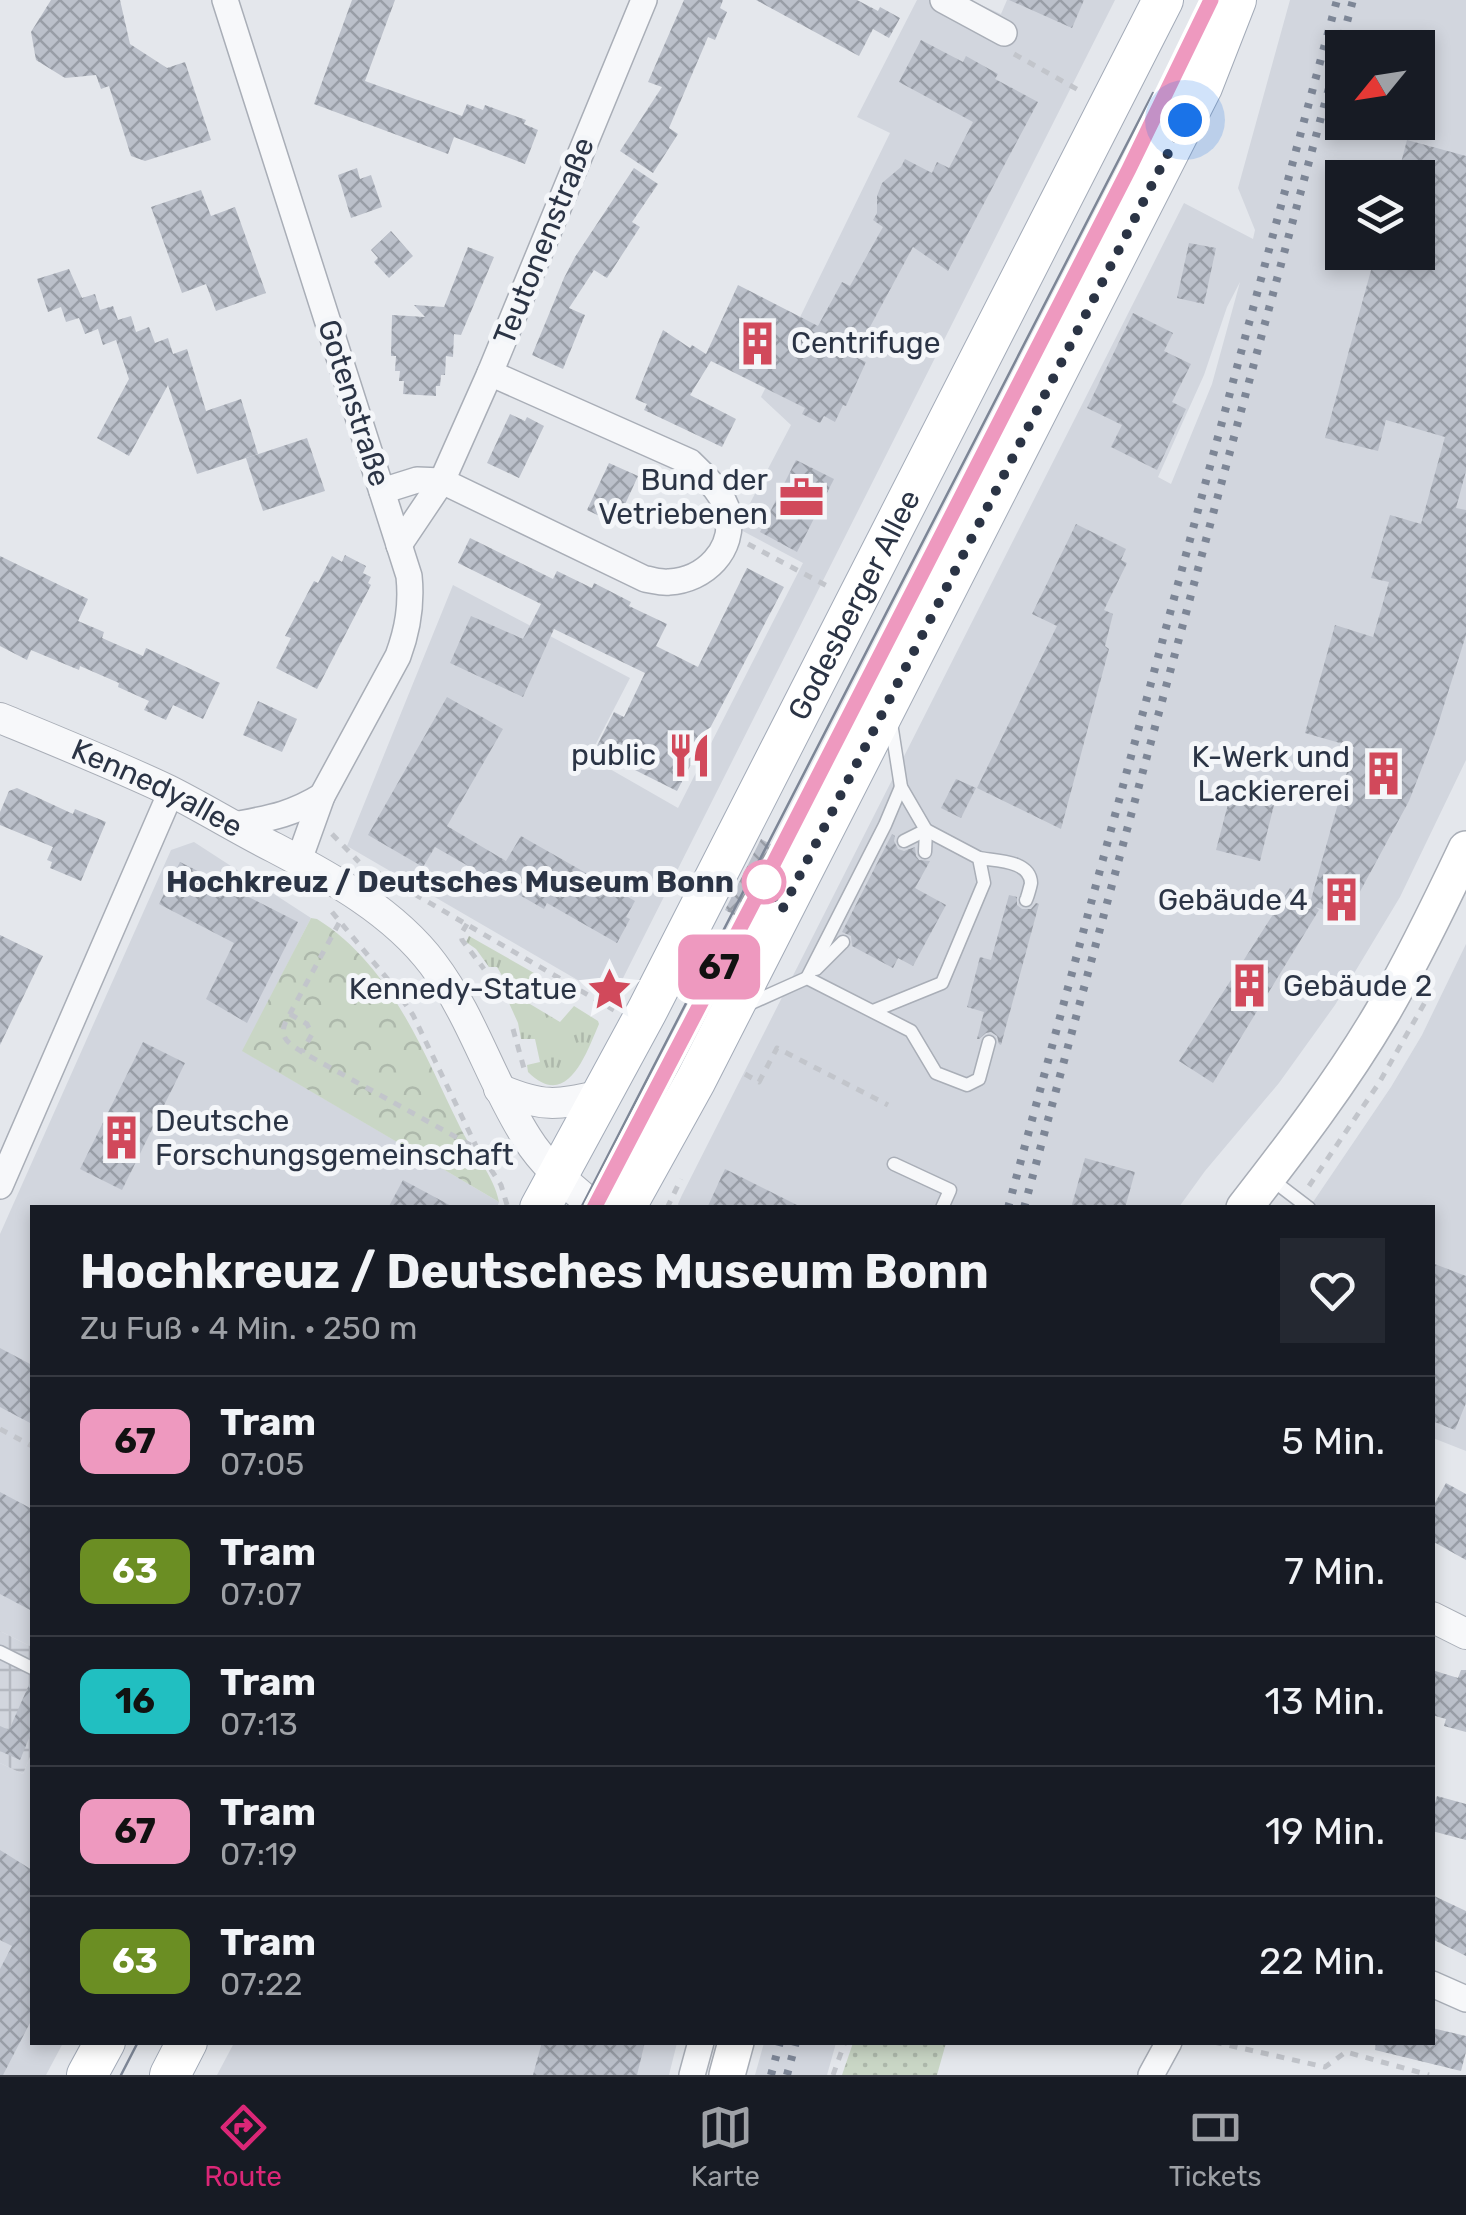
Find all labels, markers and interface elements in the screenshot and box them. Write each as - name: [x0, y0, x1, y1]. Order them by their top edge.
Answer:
- north arrow: [1325, 30, 1435, 140]
- map controls: [1325, 30, 1435, 270]
- your location: [1160, 95, 1210, 145]
- street label: Teutonenstraße: [486, 132, 602, 350]
- button: layers: [1325, 160, 1435, 270]
- street label: Gotenstraße: [310, 315, 398, 491]
- building icon: Centrifuge: [734, 319, 782, 367]
- place label: Centrifuge: [791, 325, 940, 361]
- place label: Bund der Vetriebenen: [598, 462, 769, 532]
- office icon: Bund der Vetriebenen: [777, 473, 825, 521]
- street label: Godesberger Allee: [780, 484, 928, 726]
- restaurant icon: public: [665, 731, 713, 779]
- street label: Kennedyallee: [66, 732, 249, 845]
- place label: public: [571, 737, 656, 773]
- place label: K-Werk und Lackiererei: [1192, 739, 1350, 809]
- building icon: K-Werk und Lackiererei: [1359, 750, 1407, 798]
- marker: Hochkreuz / Deutsches Museum Bonn: [743, 861, 785, 903]
- place label: Hochkreuz / Deutsches Museum Bonn: [166, 864, 734, 900]
- building icon: Gebäude 4: [1317, 876, 1365, 924]
- place label: Gebäude 4: [1158, 882, 1308, 918]
- line badge: 67: [674, 934, 764, 1000]
- text: 67: [698, 946, 740, 988]
- building icon: Gebäude 2: [1226, 962, 1274, 1010]
- place icon: Kennedy-Statue: [586, 965, 634, 1013]
- place label: Gebäude 2: [1283, 968, 1432, 1004]
- place label: Kennedy-Statue: [349, 971, 577, 1007]
- place label: Deutsche Forschungsgemeinschaft: [155, 1103, 514, 1173]
- building icon: Deutsche Forschungsgemeinschaft: [98, 1114, 146, 1162]
- button: heart: [1280, 1238, 1385, 1343]
- text: Hochkreuz / Deutsches Museum Bonn: [80, 1243, 989, 1300]
- text: Zu Fuß · 4 Min. · 250 m: [80, 1309, 417, 1347]
- text: Tram: [220, 1399, 316, 1445]
- text: 5 Min.: [1281, 1418, 1385, 1464]
- text: 67: [114, 1420, 156, 1462]
- text: 07:05: [220, 1445, 304, 1483]
- text: Tram: [220, 1529, 316, 1575]
- text: 7 Min.: [1284, 1548, 1385, 1594]
- text: 63: [112, 1550, 158, 1592]
- text: 07:07: [220, 1575, 302, 1613]
- text: Tram: [220, 1659, 316, 1705]
- text: 13 Min.: [1265, 1678, 1385, 1724]
- text: 16: [115, 1680, 155, 1722]
- text: 07:13: [220, 1705, 298, 1743]
- text: Tram: [220, 1789, 316, 1835]
- text: 19 Min.: [1265, 1808, 1385, 1854]
- text: 67: [114, 1810, 156, 1852]
- text: 07:19: [220, 1835, 298, 1873]
- text: Tram: [220, 1919, 316, 1965]
- text: 22 Min.: [1259, 1938, 1385, 1984]
- text: 63: [112, 1940, 158, 1982]
- text: 07:22: [220, 1965, 303, 2003]
- tab: Route: [204, 2100, 282, 2193]
- tab: Karte: [691, 2100, 760, 2193]
- tab: Tickets: [1169, 2100, 1262, 2193]

